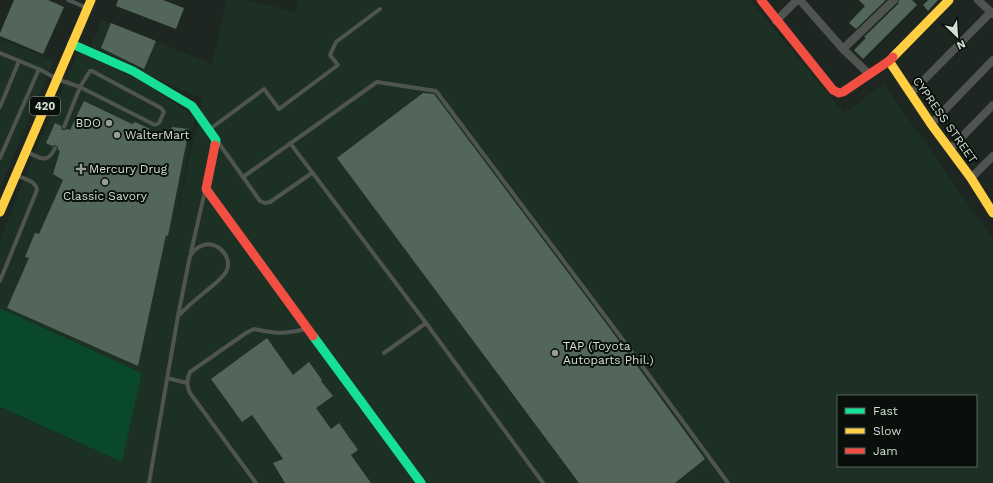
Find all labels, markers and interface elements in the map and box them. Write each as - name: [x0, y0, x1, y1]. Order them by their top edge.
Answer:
- north arrow: [937, 16, 977, 56]
- text: N: [955, 37, 967, 52]
- street label: CYPRESS STREET: [910, 74, 980, 166]
- road number: 420: [30, 97, 60, 115]
- place label: BDO: [76, 116, 101, 130]
- marker: BDO: [104, 118, 114, 128]
- place label: WalterMart: [125, 128, 190, 142]
- marker: WalterMart: [112, 130, 122, 140]
- place label: Mercury Drug: [89, 162, 168, 176]
- marker: Mercury Drug: [76, 164, 86, 174]
- marker: Classic Savory: [100, 177, 110, 187]
- place label: Classic Savory: [63, 189, 148, 203]
- place label: TAP (Toyota Autoparts Phil.): [563, 339, 654, 367]
- marker: TAP (Toyota Autoparts Phil.): [550, 348, 560, 358]
- legend: [837, 395, 977, 467]
- text: Fast: [873, 404, 898, 418]
- text: Slow: [873, 424, 901, 438]
- text: Jam: [873, 444, 898, 458]

